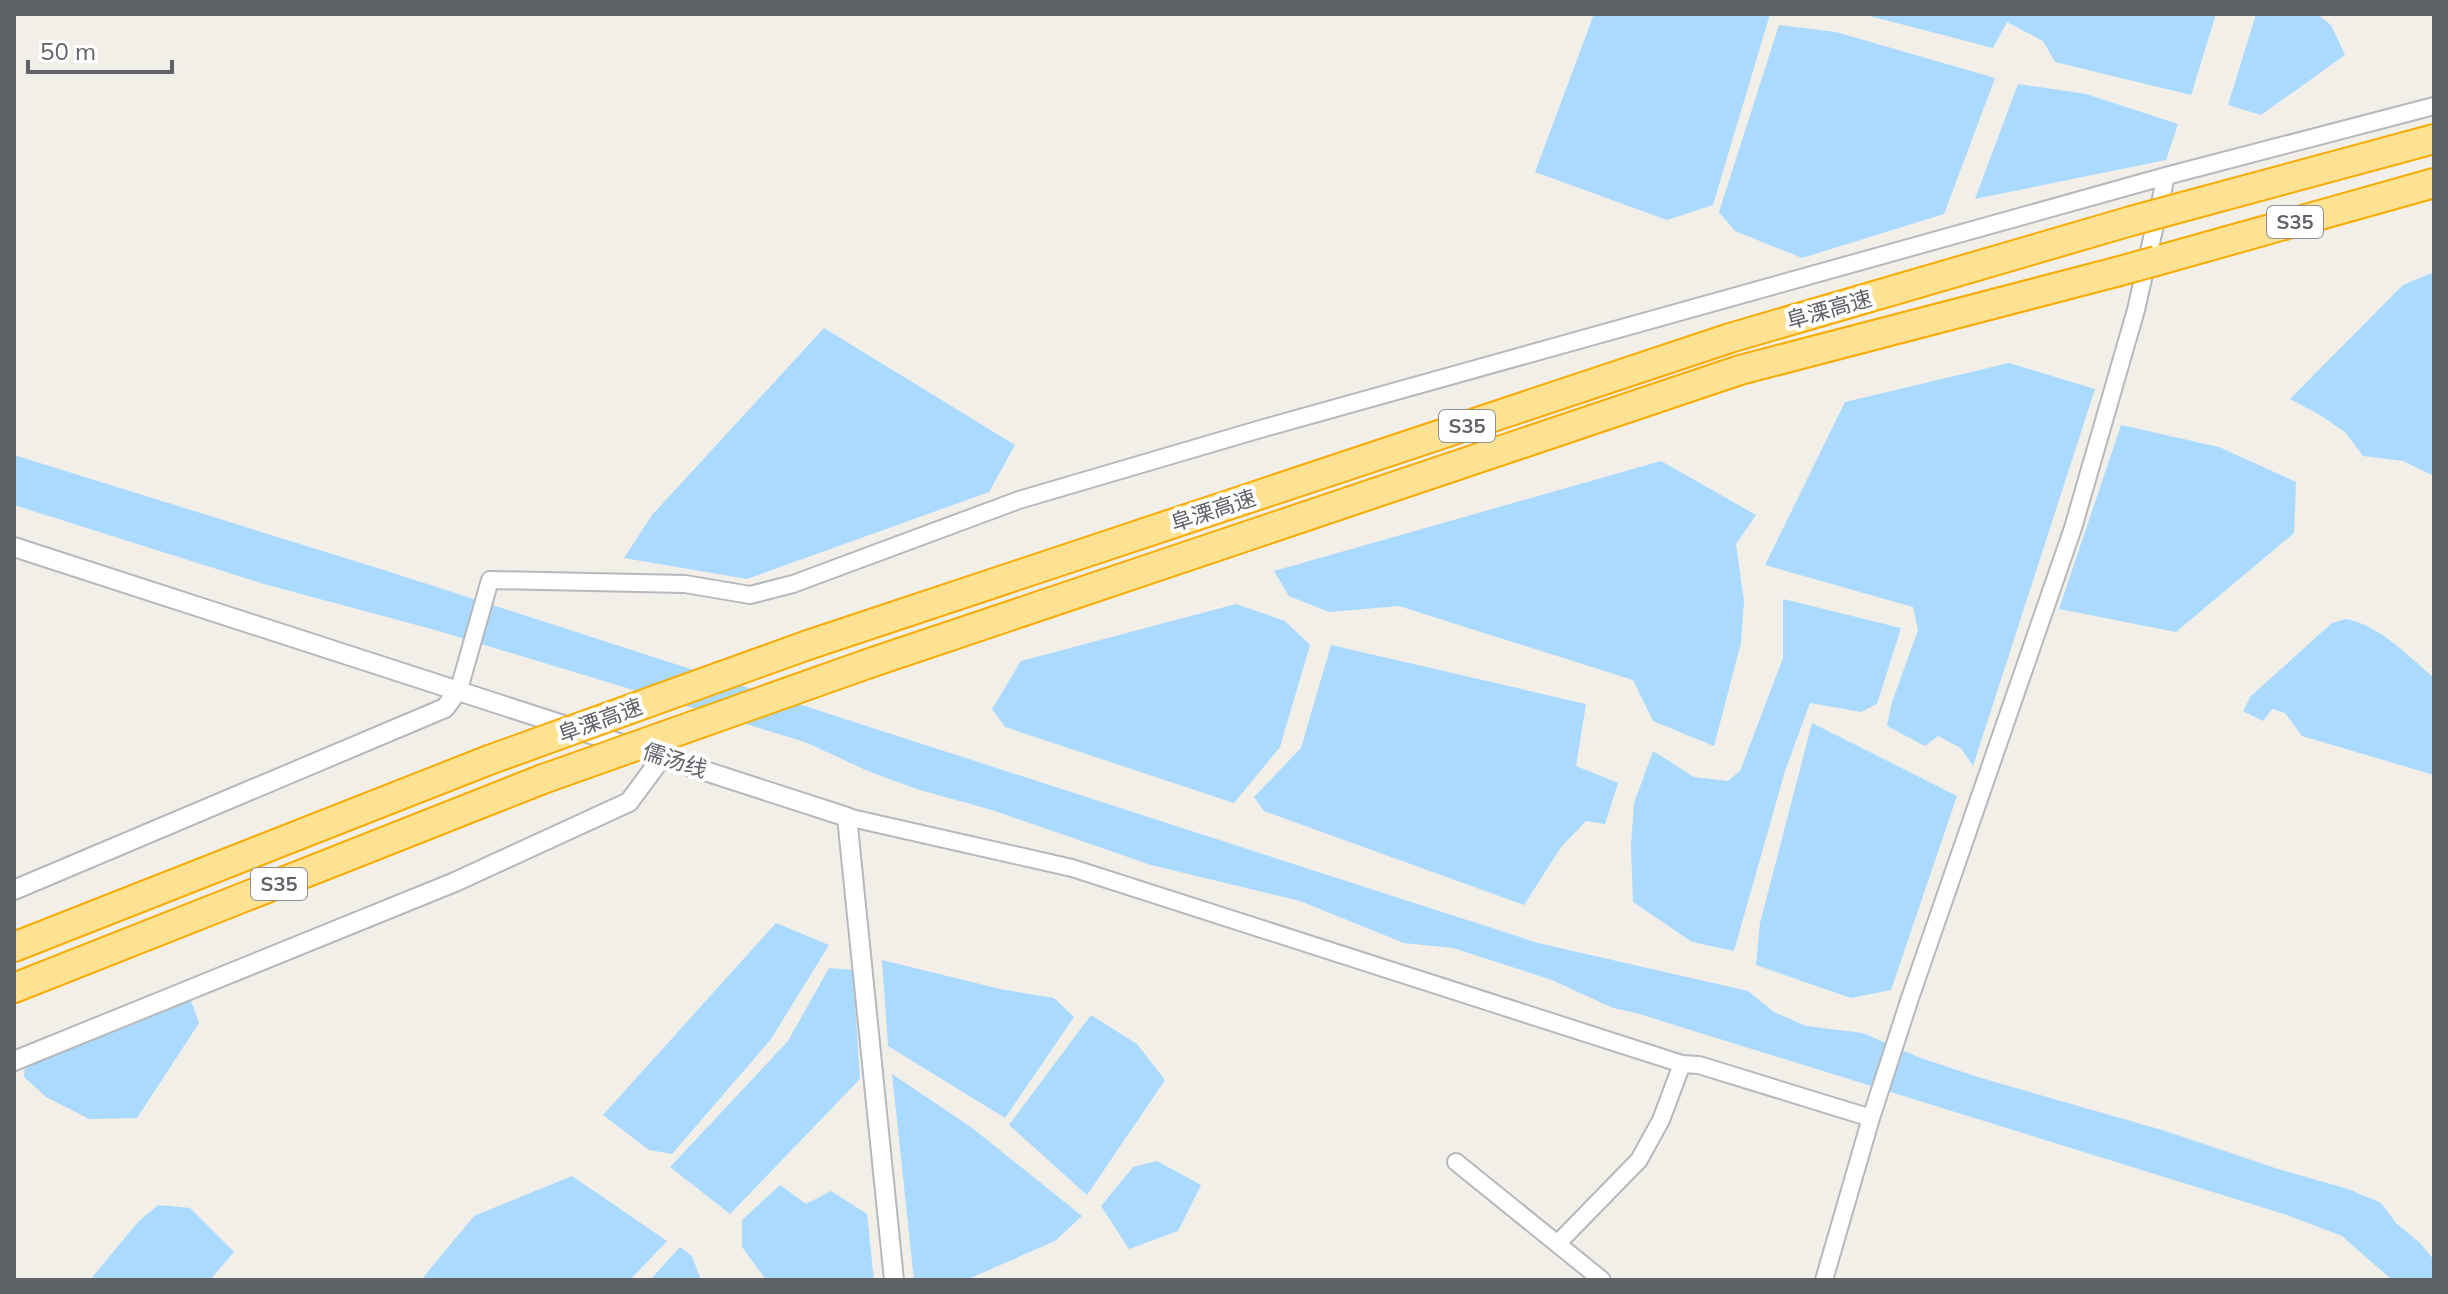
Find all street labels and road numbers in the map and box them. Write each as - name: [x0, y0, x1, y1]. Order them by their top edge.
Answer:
- road number: S35: [2267, 206, 2323, 238]
- street label: 阜溧高速: [1783, 283, 1875, 335]
- road number: S35: [1439, 410, 1495, 442]
- street label: 阜溧高速: [1167, 483, 1259, 537]
- street label: 阜溧高速: [554, 692, 646, 748]
- street label: 儒汤线: [639, 736, 711, 784]
- road number: S35: [251, 868, 307, 900]

